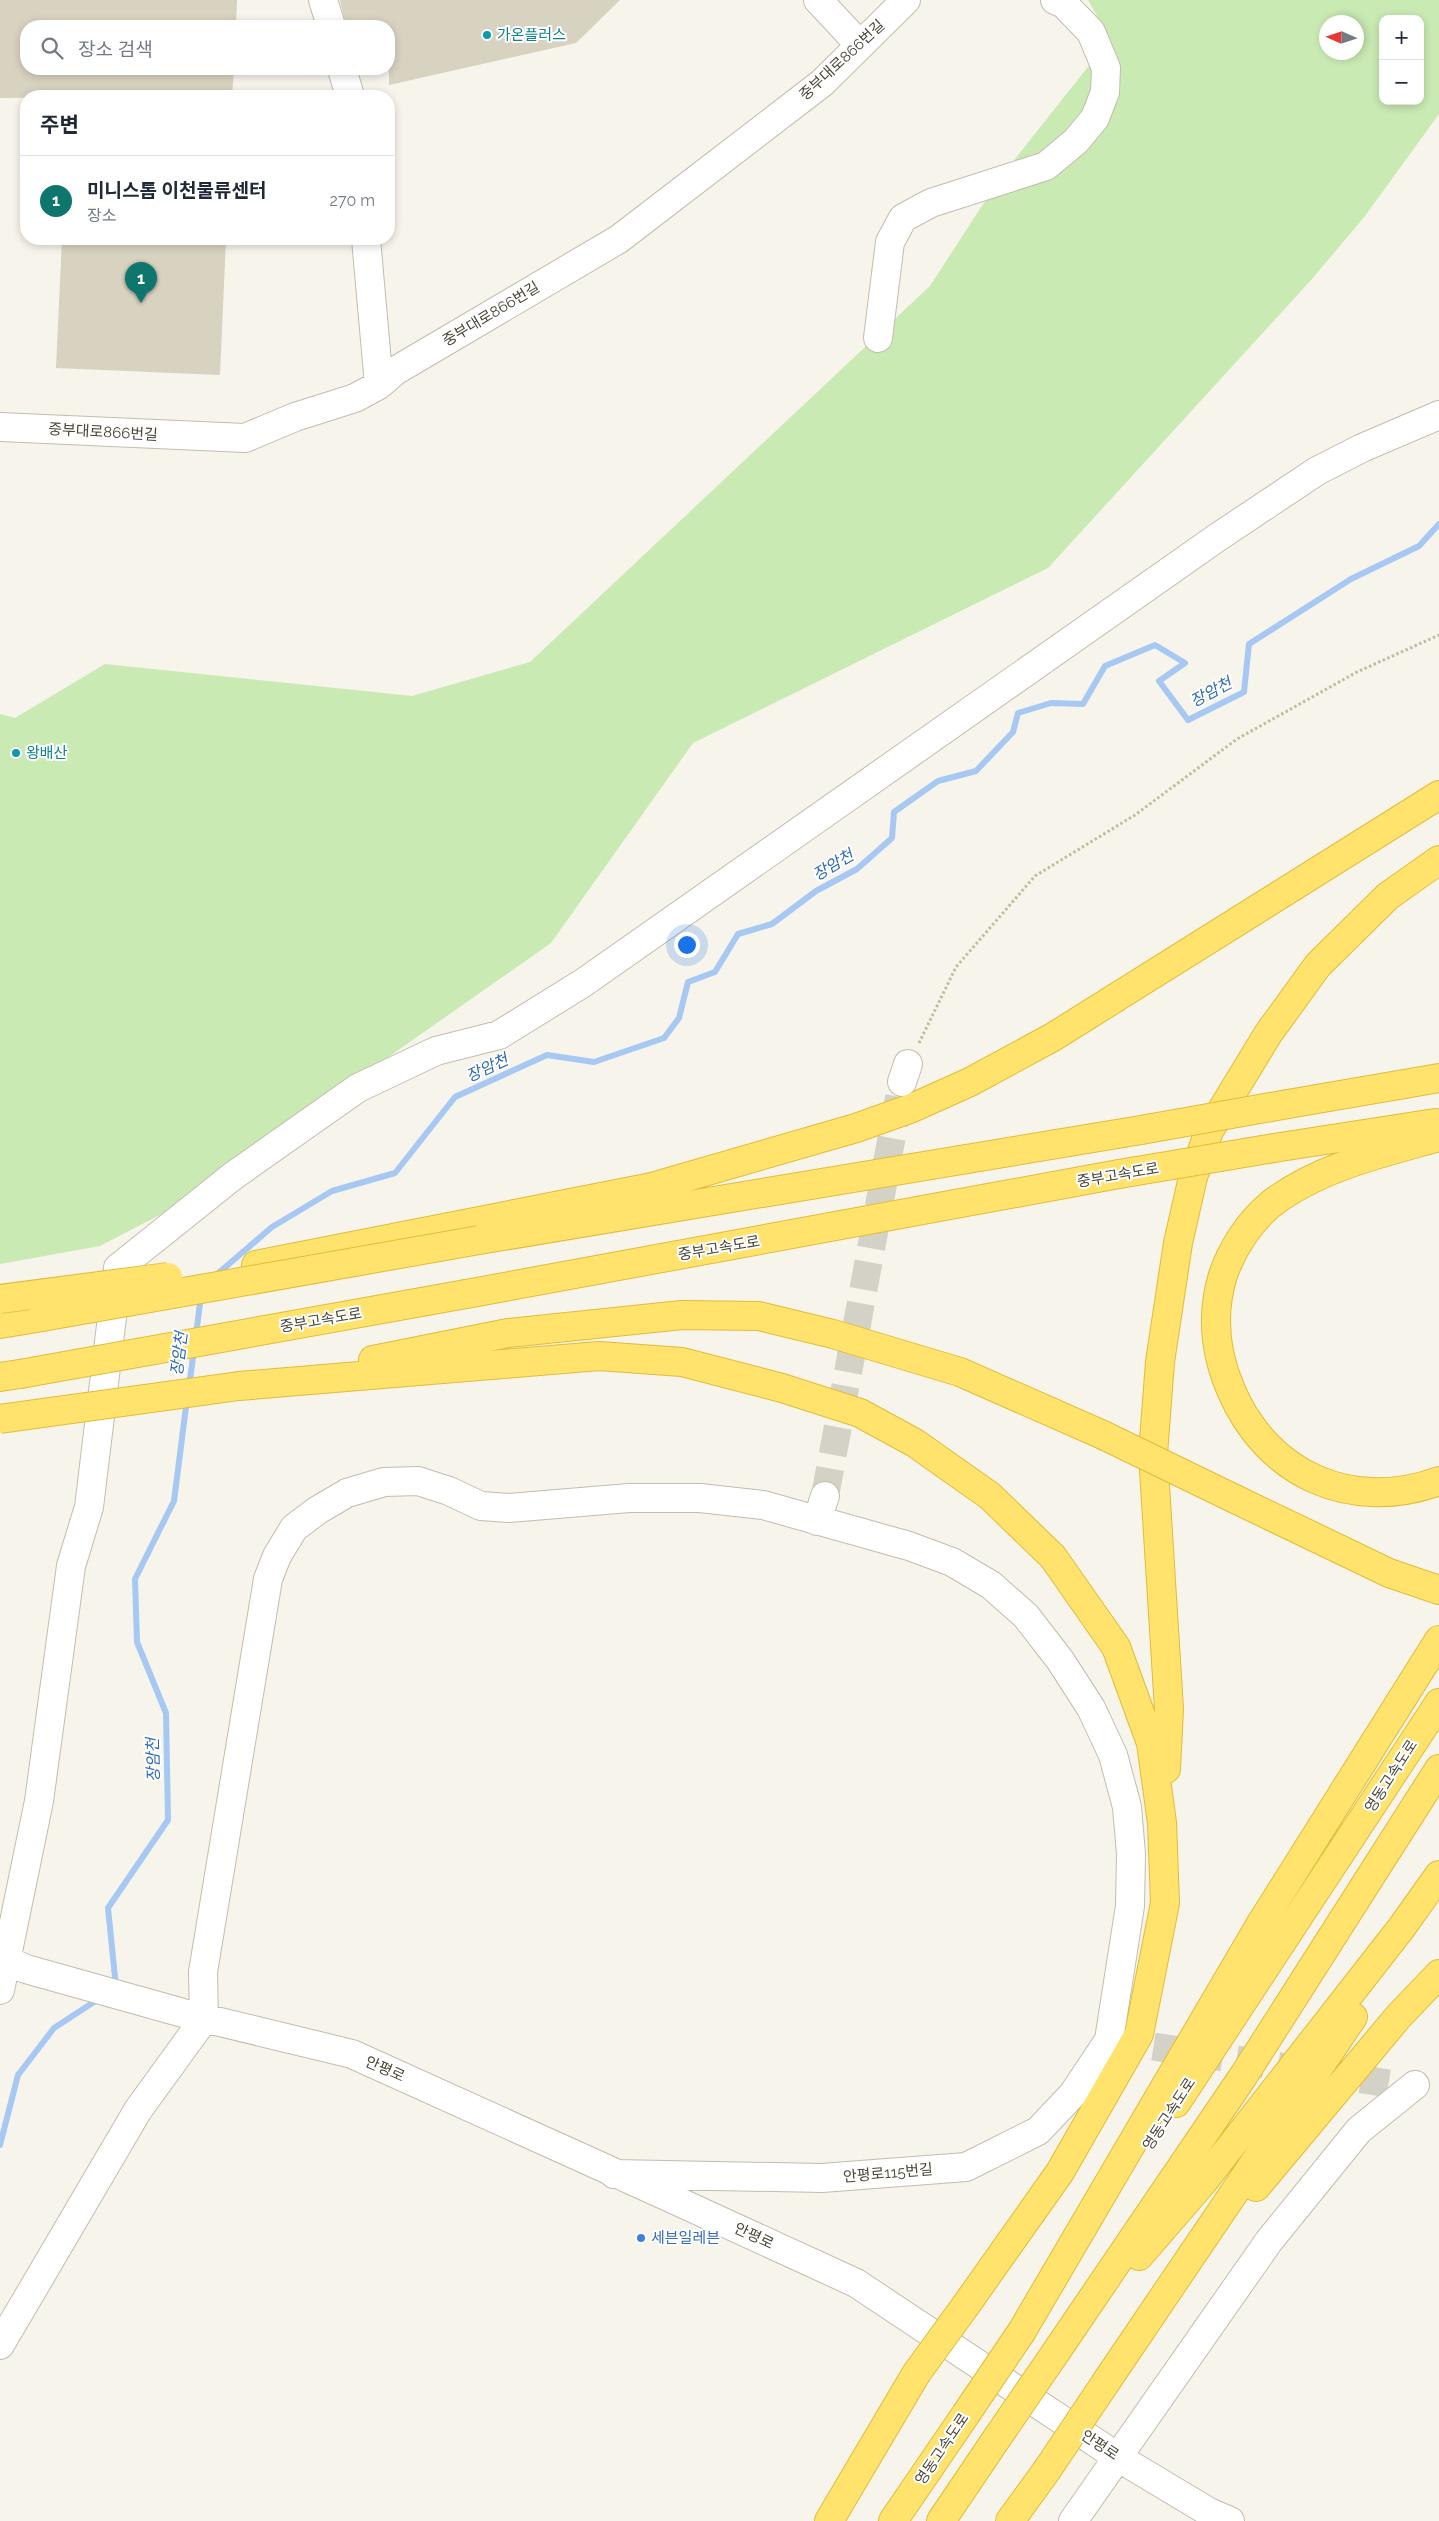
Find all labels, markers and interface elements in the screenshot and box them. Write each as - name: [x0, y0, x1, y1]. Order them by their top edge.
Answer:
- north arrow: [1319, 15, 1364, 60]
- map controls: [1379, 15, 1424, 105]
- button: +: [1379, 15, 1424, 60]
- street label: 중부대로866번길: [796, 16, 888, 104]
- search box: [20, 20, 395, 75]
- place label: 가온플러스: [497, 26, 566, 44]
- marker: 가온플러스: [481, 29, 493, 41]
- icon: search: [38, 34, 66, 62]
- text: 장소 검색: [78, 38, 153, 60]
- button: −: [1379, 60, 1424, 105]
- text: 주변: [40, 112, 79, 137]
- text: 미니스톱 이천물류센터: [87, 179, 266, 201]
- text: 1: [52, 191, 60, 210]
- text: 270 m: [330, 191, 375, 210]
- text: 장소: [87, 206, 116, 225]
- pin: 1: [125, 262, 157, 303]
- street label: 중부대로866번길: [439, 278, 543, 350]
- street label: 중부대로866번길: [48, 420, 158, 444]
- water label: 장암천: [1187, 672, 1237, 711]
- place label: 왕배산: [26, 744, 68, 762]
- marker: 왕배산: [10, 747, 22, 759]
- water label: 장암천: [809, 844, 859, 885]
- your location: [674, 932, 700, 958]
- water label: 장암천: [463, 1049, 513, 1086]
- street label: 중부고속도로: [1076, 1159, 1160, 1191]
- street label: 중부고속도로: [677, 1232, 761, 1264]
- street label: 중부고속도로: [279, 1304, 363, 1336]
- water label: 장암천: [167, 1329, 191, 1377]
- water label: 장암천: [143, 1735, 163, 1782]
- street label: 영동고속도로: [1361, 1736, 1421, 1816]
- street label: 안평로: [362, 2052, 408, 2086]
- street label: 영동고속도로: [1139, 2074, 1199, 2154]
- street label: 안평로115번길: [842, 2160, 934, 2186]
- street label: 안평로: [731, 2219, 777, 2253]
- place label: 세븐일레븐: [651, 2229, 720, 2247]
- marker: 세븐일레븐: [635, 2232, 647, 2244]
- street label: 영동고속도로: [911, 2410, 973, 2488]
- street label: 안평로: [1078, 2426, 1122, 2464]

